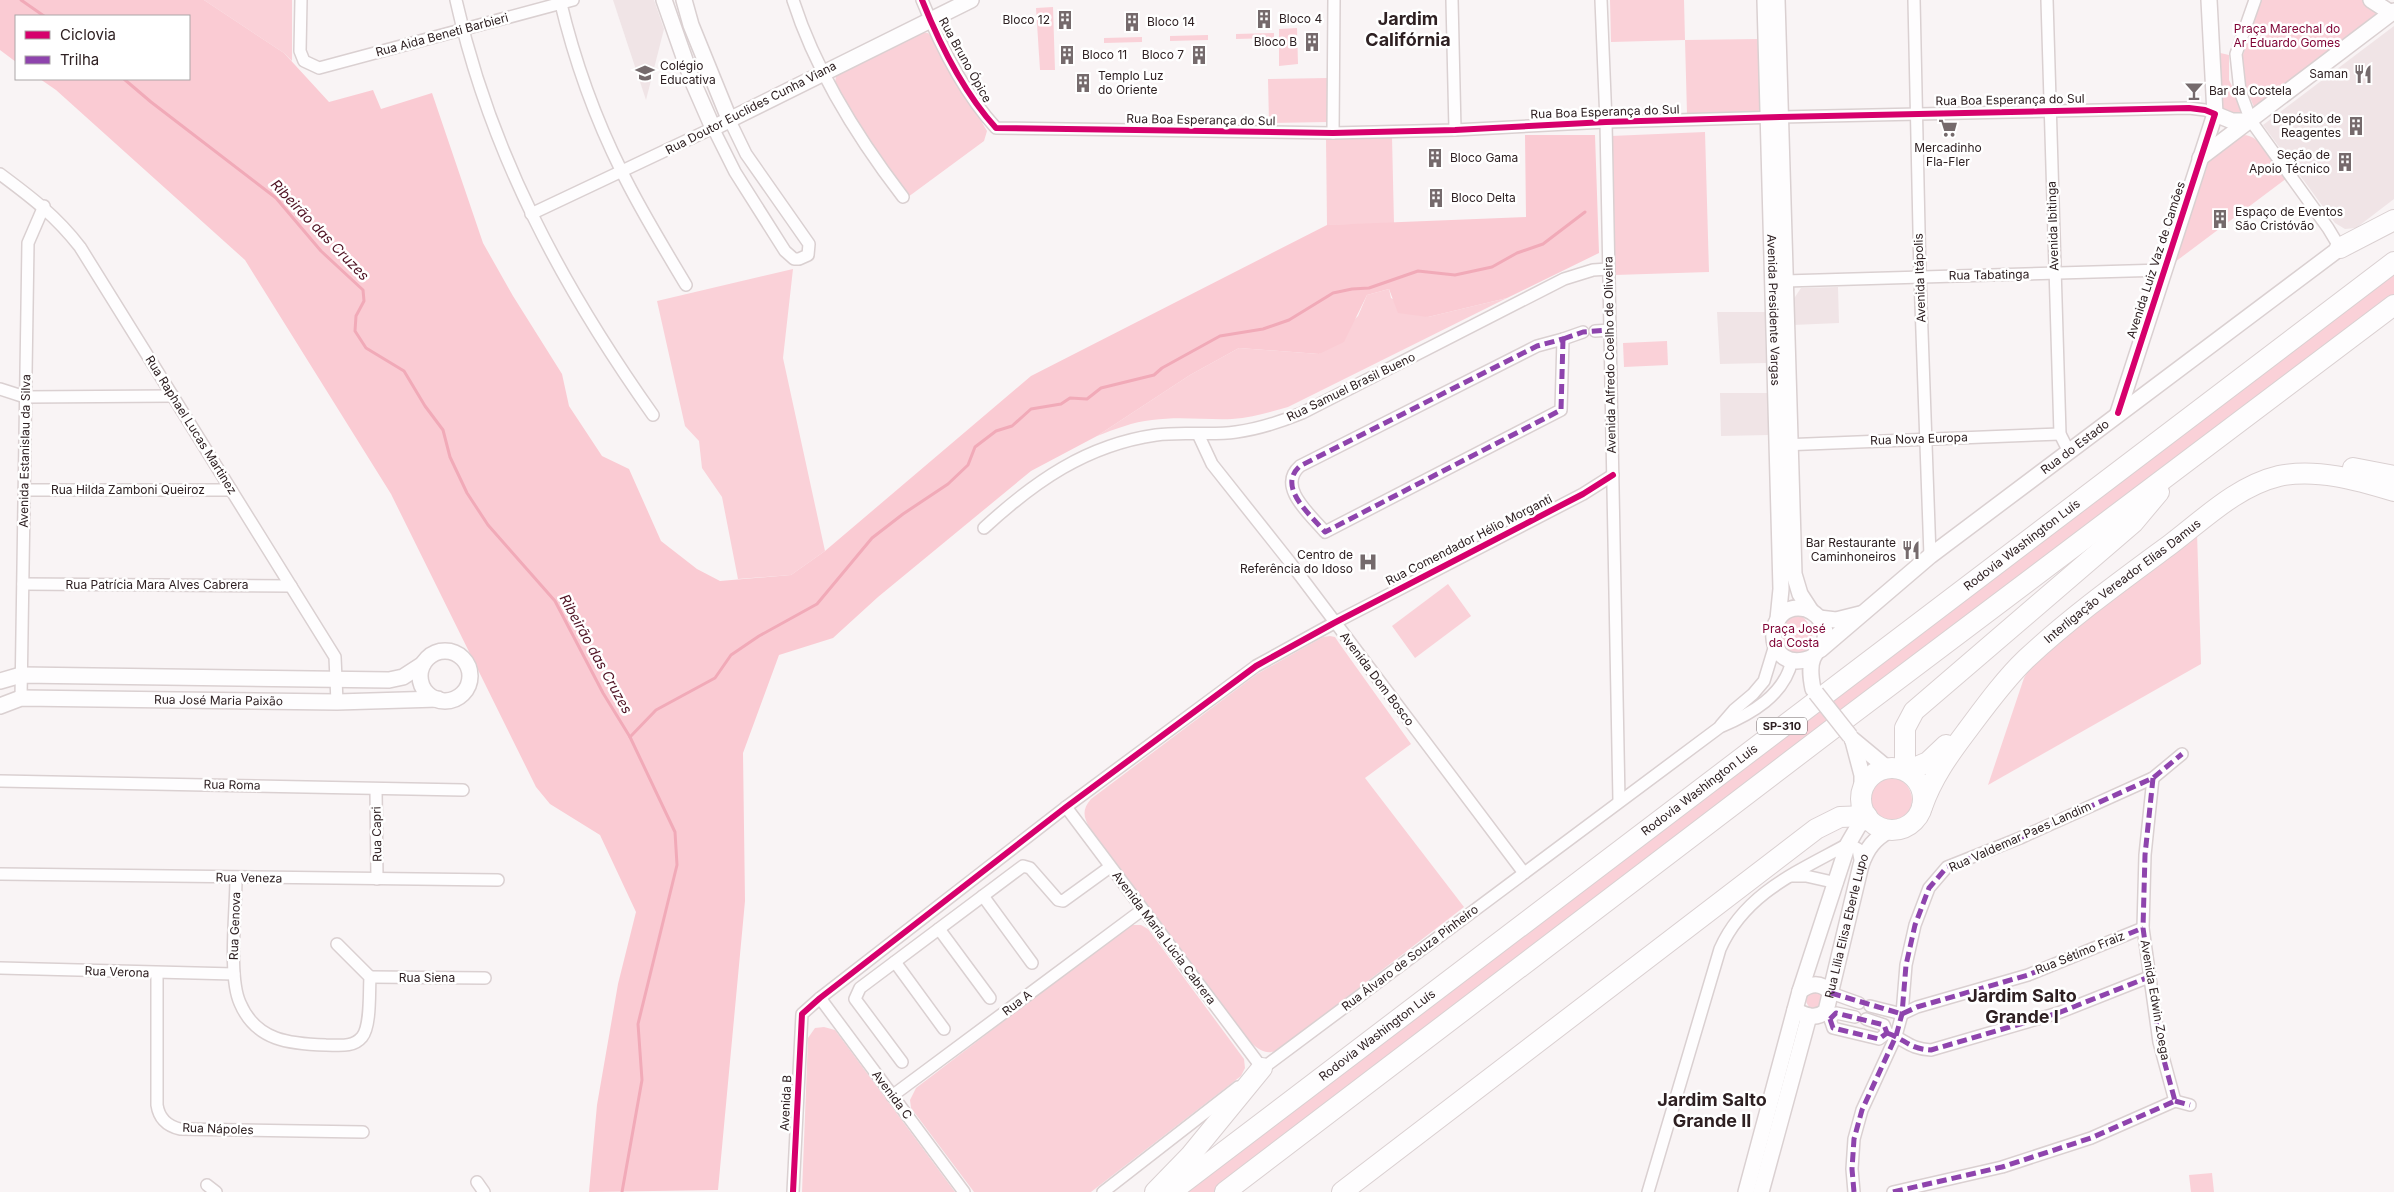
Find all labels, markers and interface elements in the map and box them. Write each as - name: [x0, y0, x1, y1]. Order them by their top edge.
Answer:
- building icon: Bloco 4: [1253, 8, 1275, 30]
- district label: Jardim Califórnia: [1365, 8, 1451, 50]
- building icon: Bloco 12: [1054, 9, 1076, 31]
- street label: Rua Aida Beneti Barbieri: [374, 10, 510, 59]
- building icon: Bloco 14: [1121, 11, 1143, 33]
- place label: Bloco 4: [1279, 11, 1322, 26]
- place label: Bloco 12: [1002, 12, 1050, 27]
- street label: Rua Bruno Ópice: [936, 14, 995, 105]
- place label: Bloco 14: [1147, 14, 1195, 29]
- legend: [15, 15, 190, 80]
- park label: Praça Marechal do Ar Eduardo Gomes: [2234, 21, 2340, 50]
- text: Ciclovia: [60, 25, 116, 44]
- building icon: Bloco B: [1301, 31, 1323, 53]
- place label: Bloco B: [1254, 34, 1297, 49]
- building icon: Bloco 11: [1056, 44, 1078, 66]
- building icon: Bloco 7: [1188, 44, 1210, 66]
- place label: Bloco 11: [1082, 47, 1127, 62]
- place label: Bloco 7: [1142, 47, 1184, 62]
- text: Trilha: [60, 50, 99, 69]
- place label: Colégio Educativa: [660, 58, 716, 87]
- street label: Rua Doutor Euclides Cunha Viana: [663, 58, 839, 157]
- school or university icon: Colégio Educativa: [634, 62, 656, 84]
- restaurant icon: Saman: [2352, 63, 2374, 85]
- place label: Saman: [2309, 66, 2348, 81]
- place label: Templo Luz do Oriente: [1098, 68, 1164, 97]
- building icon: Templo Luz do Oriente: [1072, 72, 1094, 94]
- bar icon: Bar da Costela: [2183, 80, 2205, 102]
- place label: Bar da Costela: [2209, 83, 2292, 98]
- street label: Rua Boa Esperança do Sul: [1935, 91, 2085, 108]
- street label: Rua Boa Esperança do Sul: [1530, 101, 1680, 122]
- street label: Rua Boa Esperança do Sul: [1126, 111, 1276, 128]
- place label: Depósito de Reagentes: [2273, 111, 2341, 140]
- building icon: Depósito de Reagentes: [2345, 115, 2367, 137]
- supermarket icon: Mercadinho Fla-Fler: [1937, 117, 1959, 139]
- place label: Mercadinho Fla-Fler: [1914, 140, 1982, 169]
- building icon: Bloco Gama: [1424, 147, 1446, 169]
- place label: Seção de Apoio Técnico: [2249, 147, 2330, 176]
- place label: Bloco Gama: [1450, 150, 1518, 165]
- building icon: Seção de Apoio Técnico: [2334, 151, 2356, 173]
- water label: Ribeirão das Cruzes: [268, 176, 373, 284]
- street label: Avenida Luiz Vaz de Camões: [2123, 180, 2188, 340]
- street label: Avenida Ibitinga: [2043, 181, 2062, 271]
- building icon: Bloco Delta: [1425, 187, 1447, 209]
- place label: Bloco Delta: [1451, 190, 1516, 205]
- place label: Espaço de Eventos São Cristóvão: [2235, 204, 2343, 233]
- building icon: Espaço de Eventos São Cristóvão: [2209, 208, 2231, 230]
- street label: Avenida Itápolis: [1910, 233, 1929, 323]
- street label: Avenida Presidente Vargas: [1764, 234, 1783, 386]
- street label: Avenida Alfredo Coelho de Oliveira: [1600, 256, 1619, 454]
- street label: Rua Tabatinga: [1948, 266, 2029, 283]
- street label: Rua Samuel Brasil Bueno: [1284, 349, 1417, 424]
- street label: Rua Raphael Lucas Martinez: [142, 353, 240, 497]
- street label: Avenida Estanislau da Silva: [16, 374, 33, 528]
- street label: Rua do Estado: [2037, 416, 2112, 477]
- street label: Rua Nova Europa: [1870, 429, 1968, 448]
- street label: Rua Hilda Zamboni Queiroz: [51, 482, 205, 497]
- street label: Rua Comendador Hélio Morganti: [1383, 491, 1555, 588]
- street label: Rodovia Washington Luís: [1960, 496, 2083, 594]
- street label: Interligação Vereador Elias Damus: [2041, 515, 2204, 646]
- place label: Bar Restaurante Caminhoneiros: [1806, 535, 1896, 564]
- restaurant icon: Bar Restaurante Caminhoneiros: [1900, 539, 1922, 561]
- place label: Centro de Referência do Idoso: [1240, 547, 1353, 576]
- hospital icon: Centro de Referência do Idoso: [1357, 551, 1379, 573]
- street label: Rua Patrícia Mara Alves Cabrera: [66, 577, 248, 592]
- water label: Ribeirão das Cruzes: [557, 591, 636, 716]
- park label: Praça José da Costa: [1762, 621, 1826, 650]
- street label: Avenida Dom Bosco: [1337, 629, 1418, 729]
- street label: Rua José Maria Paixão: [154, 692, 283, 708]
- road number: SP-310: [1757, 718, 1807, 734]
- street label: Rodovia Washington Luís: [1638, 741, 1760, 839]
- street label: Rua Roma: [203, 777, 261, 792]
- street label: Rua Valdemar Paes Landim: [1946, 798, 2093, 875]
- street label: Rua Capri: [369, 806, 384, 862]
- street label: Rua Lilia Elisa Eberle Lupo: [1821, 851, 1872, 1000]
- street label: Avenida Maria Lúcia Cabrera: [1109, 868, 1219, 1007]
- street label: Rua Veneza: [215, 869, 283, 886]
- street label: Rua Genova: [226, 892, 243, 960]
- street label: Rua Álvaro de Souza Pinheiro: [1338, 901, 1481, 1014]
- street label: Rua Sétimo Fraiz: [2033, 928, 2127, 977]
- street label: Avenida Edwin Zoega: [2138, 939, 2173, 1061]
- street label: Rua Verona: [84, 963, 150, 980]
- street label: Rua Siena: [399, 970, 455, 985]
- district label: Jardim Salto Grande I: [1967, 985, 2077, 1027]
- street label: Rodovia Washington Luís: [1316, 986, 1438, 1084]
- street label: Rua A: [999, 987, 1034, 1019]
- street label: Avenida C: [869, 1067, 916, 1122]
- street label: Avenida B: [777, 1074, 794, 1131]
- district label: Jardim Salto Grande II: [1657, 1089, 1767, 1131]
- street label: Rua Nápoles: [182, 1120, 254, 1137]

